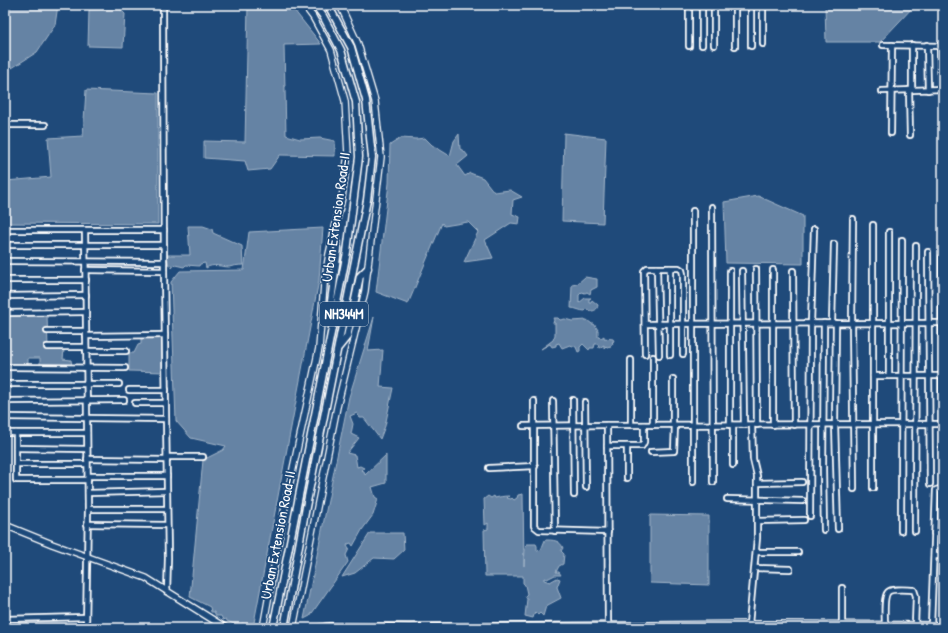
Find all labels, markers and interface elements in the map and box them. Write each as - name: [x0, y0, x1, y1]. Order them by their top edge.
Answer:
- street label: Urban Extension Road-II: [316, 151, 355, 283]
- road number: NH344M: [320, 302, 368, 326]
- street label: Urban Extension Road-II: [255, 469, 300, 601]

